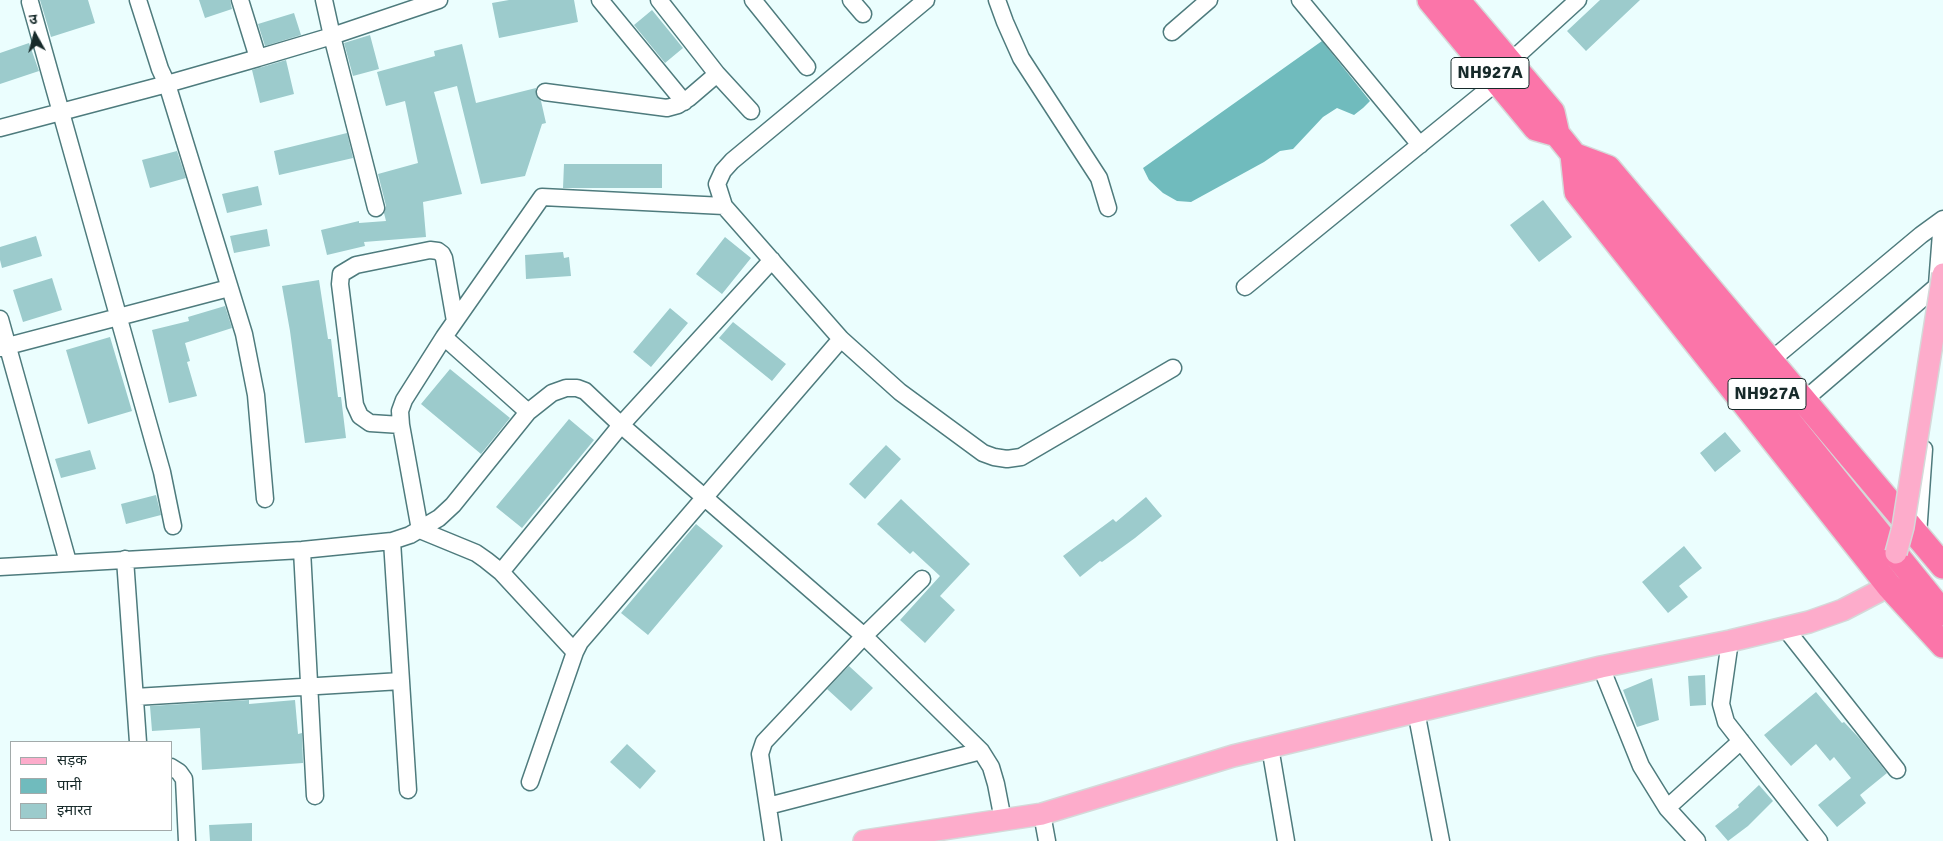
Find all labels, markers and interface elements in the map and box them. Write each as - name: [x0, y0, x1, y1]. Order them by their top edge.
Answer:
- north arrow: [10, 10, 60, 60]
- text: उ: [28, 11, 38, 29]
- road number: NH927A: [1451, 58, 1529, 88]
- road number: NH927A: [1728, 378, 1806, 409]
- legend: [10, 741, 172, 831]
- text: सड़क: [57, 751, 87, 769]
- text: पानी: [57, 776, 82, 794]
- text: इमारत: [57, 801, 92, 819]

